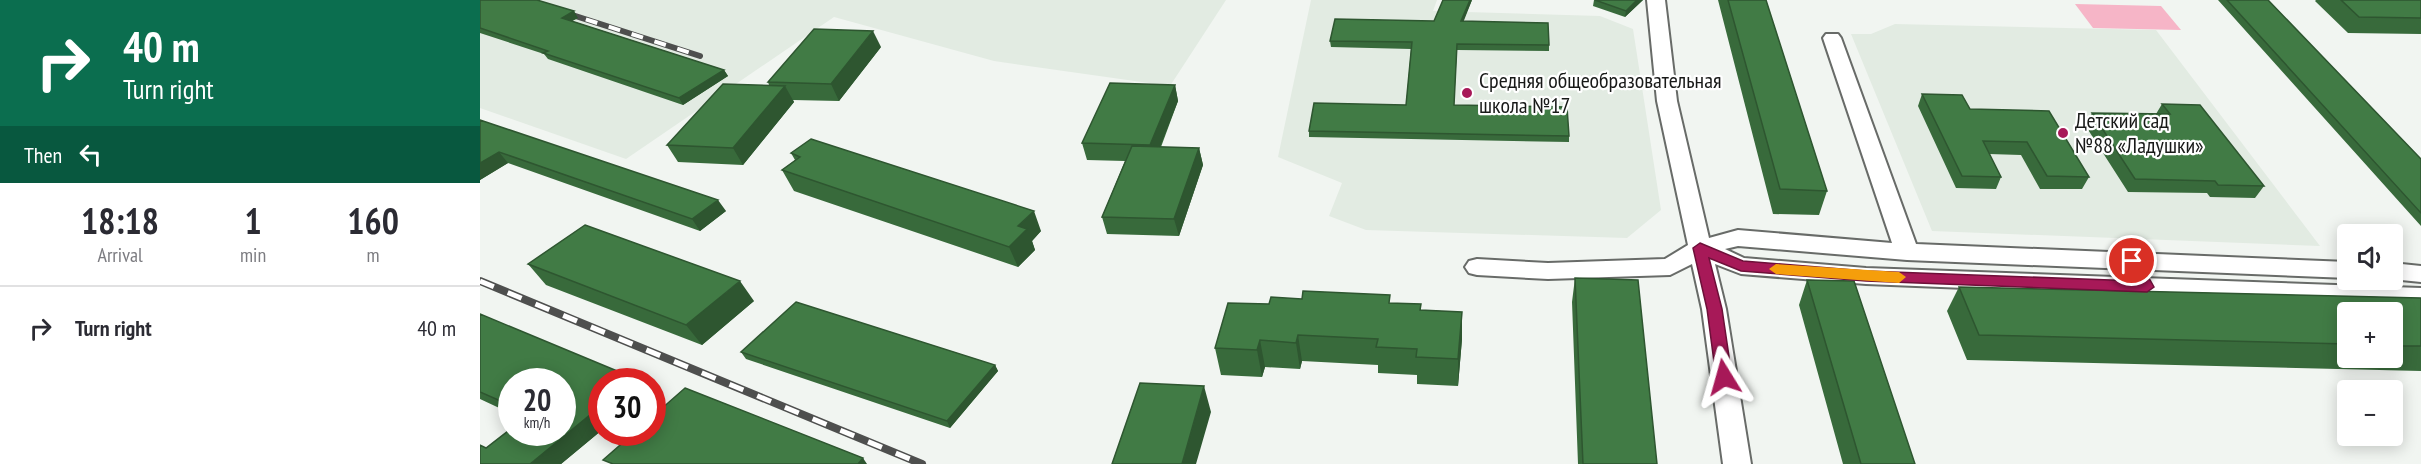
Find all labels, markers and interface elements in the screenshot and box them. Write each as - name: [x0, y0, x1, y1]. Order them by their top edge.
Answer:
- text: 40 m: [123, 19, 200, 74]
- icon: right: [24, 24, 102, 102]
- place label: Средняя общеобразовательная школа №17: [1479, 66, 1722, 119]
- text: Turn right: [123, 72, 214, 106]
- marker: Средняя общеобразовательная школа №17: [1460, 86, 1474, 100]
- place label: Детский сад №88 «Ладушки»: [2075, 106, 2204, 159]
- marker: Детский сад №88 «Ладушки»: [2056, 126, 2070, 140]
- icon: left: [74, 138, 107, 171]
- text: Then: [24, 141, 62, 169]
- text: 18:18: [81, 197, 159, 244]
- text: 1: [244, 197, 262, 244]
- text: 160: [347, 197, 399, 244]
- map controls: [2337, 224, 2403, 446]
- button: sound: [2337, 224, 2403, 290]
- pin: [2106, 235, 2157, 286]
- text: Arrival: [97, 242, 143, 268]
- text: min: [240, 242, 266, 268]
- text: m: [367, 242, 380, 268]
- icon: arrive: [2115, 244, 2148, 277]
- button: +: [2337, 302, 2403, 368]
- icon: right: [24, 312, 57, 345]
- text: Turn right: [75, 314, 152, 342]
- text: 40 m: [417, 314, 456, 342]
- position arrow: [1692, 345, 1756, 409]
- speed limit sign: 30: [588, 368, 666, 446]
- text: 20: [523, 380, 551, 419]
- button: −: [2337, 380, 2403, 446]
- text: km/h: [524, 413, 550, 432]

